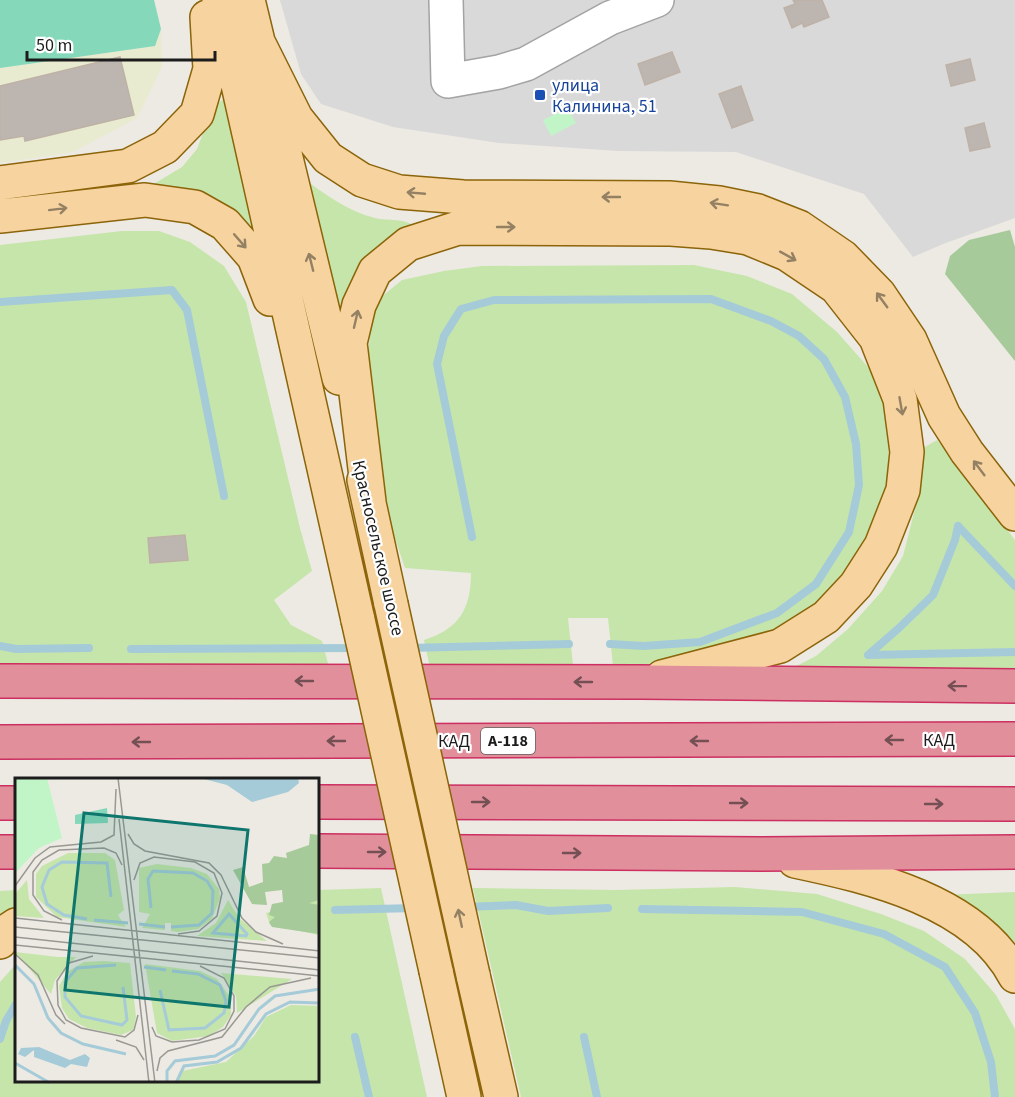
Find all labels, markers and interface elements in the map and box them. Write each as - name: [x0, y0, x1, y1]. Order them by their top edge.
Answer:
- scale bar: [27, 24, 214, 62]
- text: 50 m: [36, 33, 72, 58]
- place label: улица Калинина, 51: [552, 73, 657, 119]
- marker: улица Калинина, 51: [533, 88, 547, 102]
- one-way arrow: [407, 187, 427, 198]
- one-way arrow: [601, 191, 621, 203]
- one-way arrow: [710, 198, 730, 209]
- one-way arrow: [48, 203, 67, 214]
- one-way arrow: [495, 221, 515, 233]
- one-way arrow: [233, 233, 247, 248]
- one-way arrow: [779, 250, 796, 262]
- one-way arrow: [305, 252, 316, 272]
- one-way arrow: [876, 292, 888, 308]
- one-way arrow: [350, 310, 362, 329]
- one-way arrow: [896, 396, 907, 415]
- street label: Красносельское шоссе: [346, 458, 410, 638]
- one-way arrow: [973, 461, 985, 477]
- one-way arrow: [294, 675, 314, 687]
- one-way arrow: [573, 676, 593, 688]
- one-way arrow: [947, 680, 967, 692]
- road number: А-118: [481, 728, 535, 754]
- street label: КАД: [923, 728, 955, 753]
- street label: КАД: [438, 729, 470, 754]
- one-way arrow: [884, 734, 904, 746]
- one-way arrow: [689, 735, 709, 746]
- one-way arrow: [131, 736, 151, 748]
- one-way arrow: [326, 736, 346, 747]
- inset map: [15, 778, 320, 1082]
- one-way arrow: [471, 796, 491, 808]
- one-way arrow: [729, 797, 749, 809]
- one-way arrow: [924, 798, 944, 810]
- one-way arrow: [366, 846, 386, 858]
- one-way arrow: [561, 847, 581, 859]
- one-way arrow: [454, 909, 465, 928]

